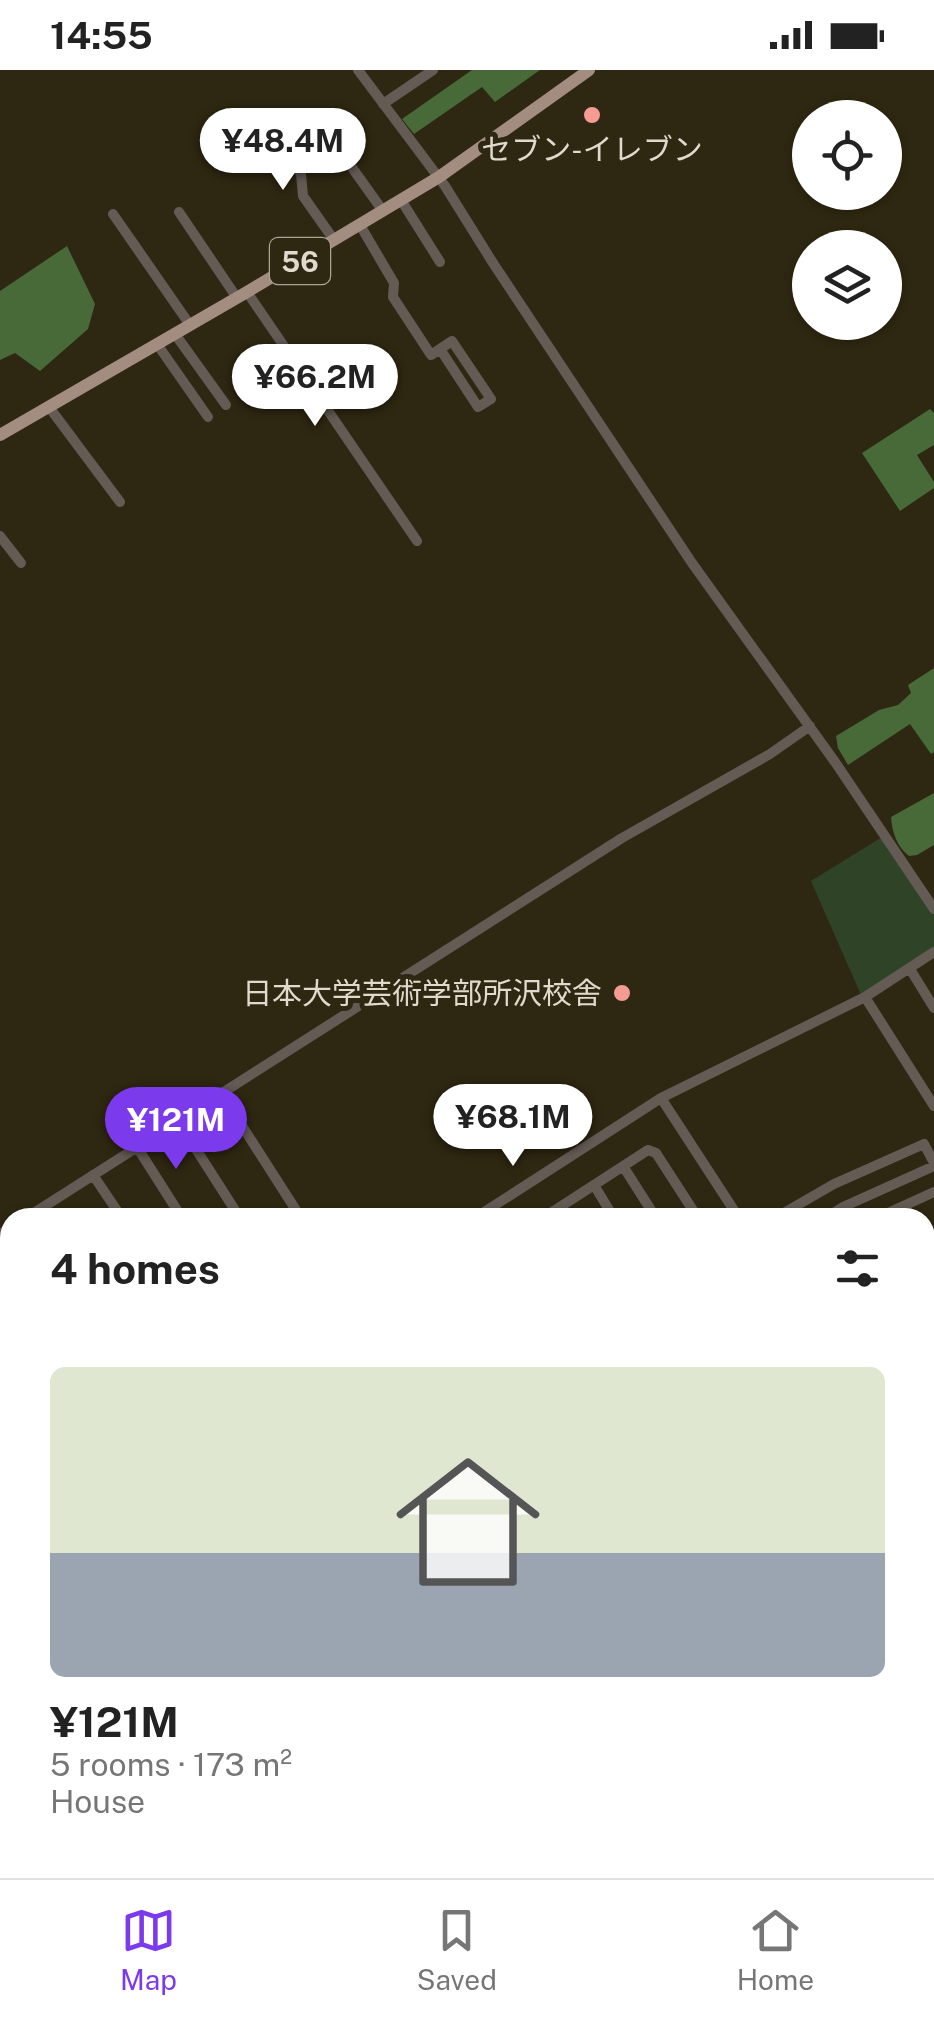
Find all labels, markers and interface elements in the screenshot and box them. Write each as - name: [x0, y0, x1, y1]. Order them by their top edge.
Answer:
- text: 14:55: [50, 13, 153, 58]
- map controls: [792, 100, 902, 340]
- button: locate: [792, 100, 902, 210]
- marker: セブン-イレブン: [581, 104, 603, 126]
- pin: ¥48.4M: [202, 108, 364, 193]
- text: ¥48.4M: [222, 122, 344, 159]
- place label: セブン-イレブン: [481, 131, 703, 167]
- button: layers: [792, 230, 902, 340]
- road number: 56: [270, 238, 330, 284]
- pin: ¥66.2M: [234, 344, 396, 429]
- text: ¥66.2M: [254, 358, 376, 395]
- place label: 日本大学芸術学部所沢校舎: [242, 975, 602, 1011]
- marker: 日本大学芸術学部所沢校舎: [611, 982, 633, 1004]
- pin: ¥68.1M: [432, 1084, 594, 1169]
- pin: ¥121M: [106, 1087, 246, 1172]
- text: ¥68.1M: [455, 1098, 571, 1135]
- text: ¥121M: [127, 1101, 225, 1138]
- icon: filters: [830, 1241, 885, 1296]
- text: 4 homes: [50, 1244, 220, 1293]
- icon: home: [378, 1432, 558, 1612]
- text: ¥121M: [50, 1697, 179, 1746]
- text: 5 rooms · 173 m²: [50, 1746, 292, 1783]
- text: House: [50, 1783, 145, 1820]
- tab: Map: [120, 1903, 177, 1996]
- tab: Saved: [417, 1903, 497, 1996]
- tab: Home: [737, 1903, 814, 1996]

